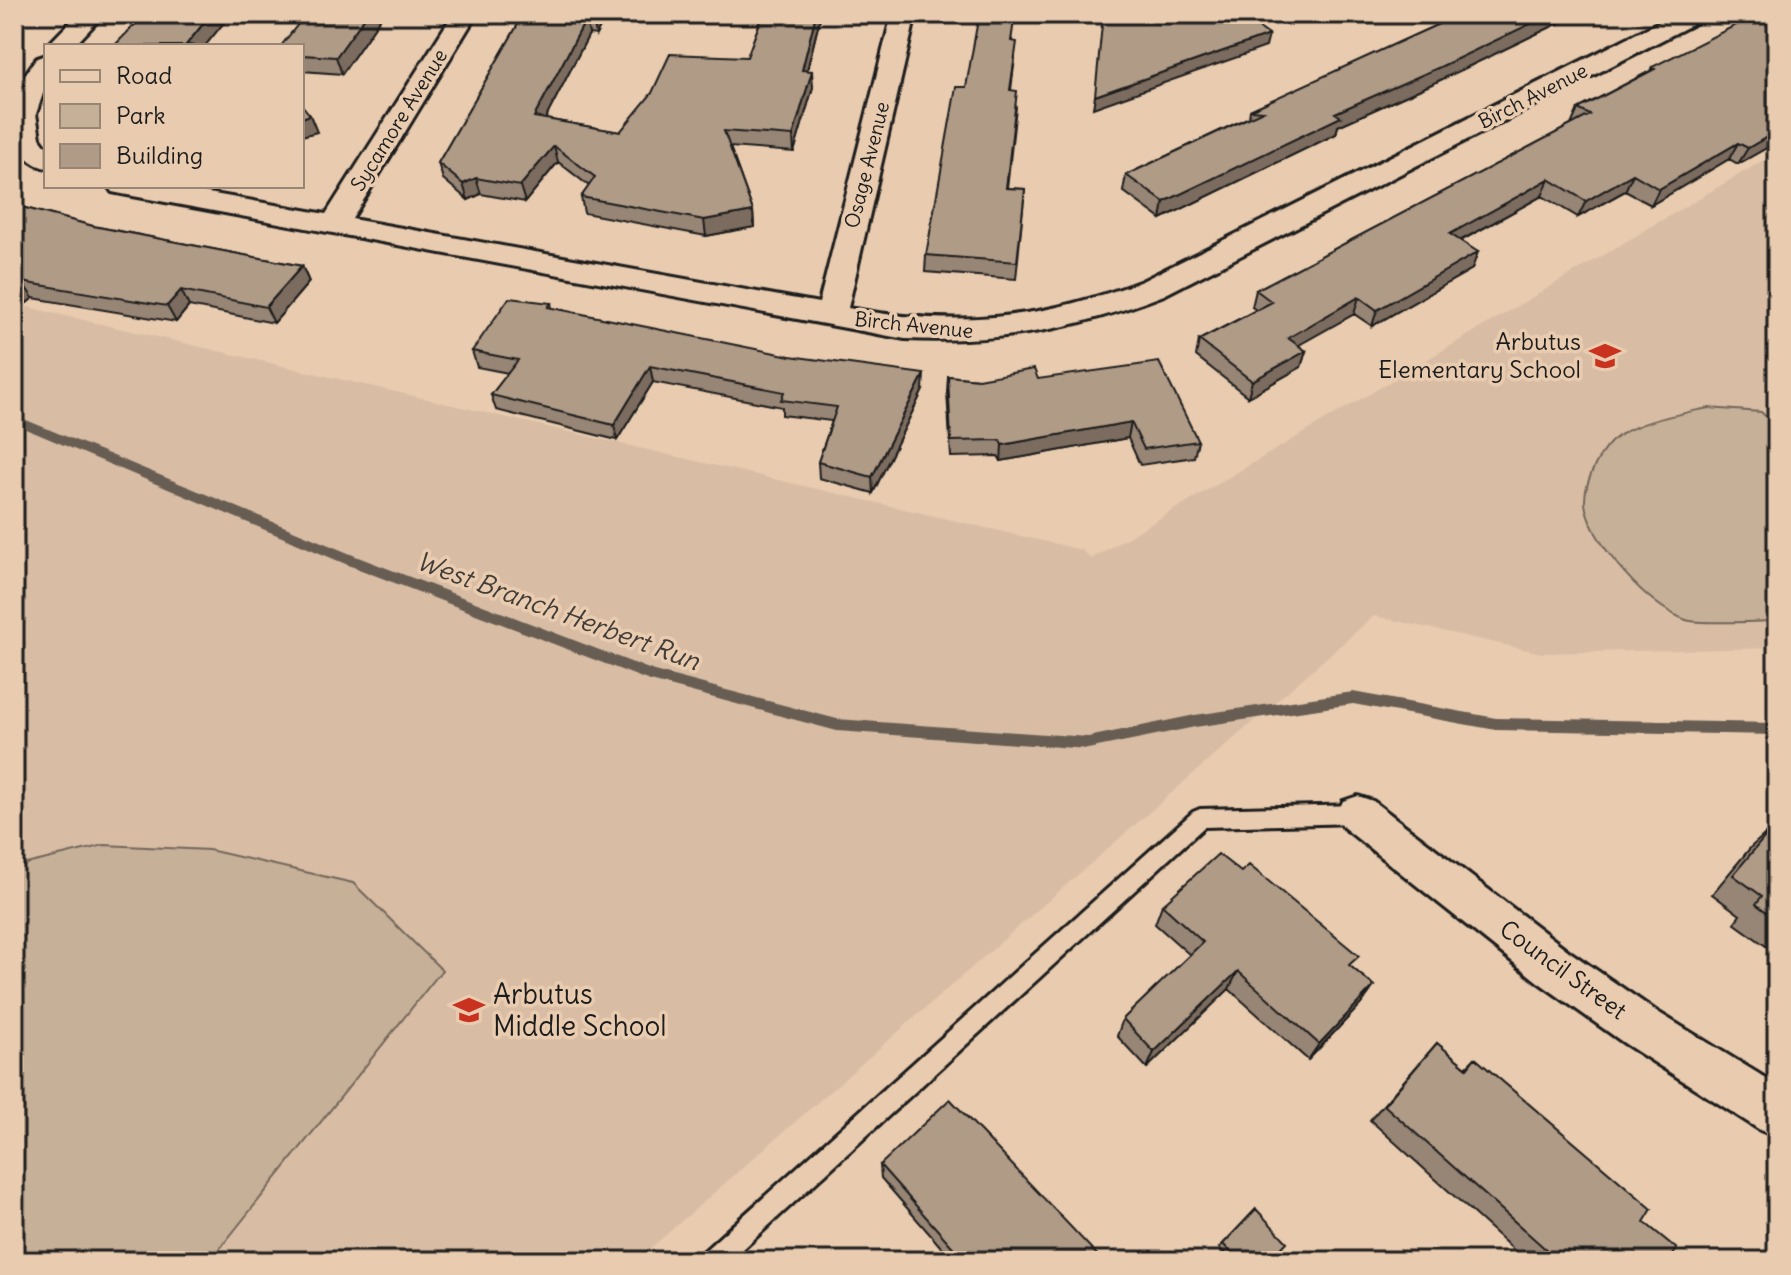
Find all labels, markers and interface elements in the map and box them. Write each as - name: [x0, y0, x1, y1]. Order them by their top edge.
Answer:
- legend: [44, 44, 304, 188]
- street label: Sycamore Avenue: [345, 44, 452, 195]
- street label: Birch Avenue: [1474, 57, 1592, 134]
- text: Road: [116, 60, 172, 90]
- street label: Osage Avenue: [839, 99, 894, 231]
- text: Park: [116, 100, 166, 130]
- text: Building: [116, 140, 203, 170]
- street label: Birch Avenue: [854, 306, 975, 343]
- place label: Arbutus Elementary School: [1378, 326, 1581, 384]
- school or university icon: Arbutus Elementary School: [1588, 339, 1622, 373]
- water label: West Branch Herbert Run: [412, 544, 705, 677]
- street label: Council Street: [1494, 913, 1633, 1025]
- place label: Arbutus Middle School: [493, 976, 667, 1044]
- school or university icon: Arbutus Middle School: [452, 993, 486, 1027]

